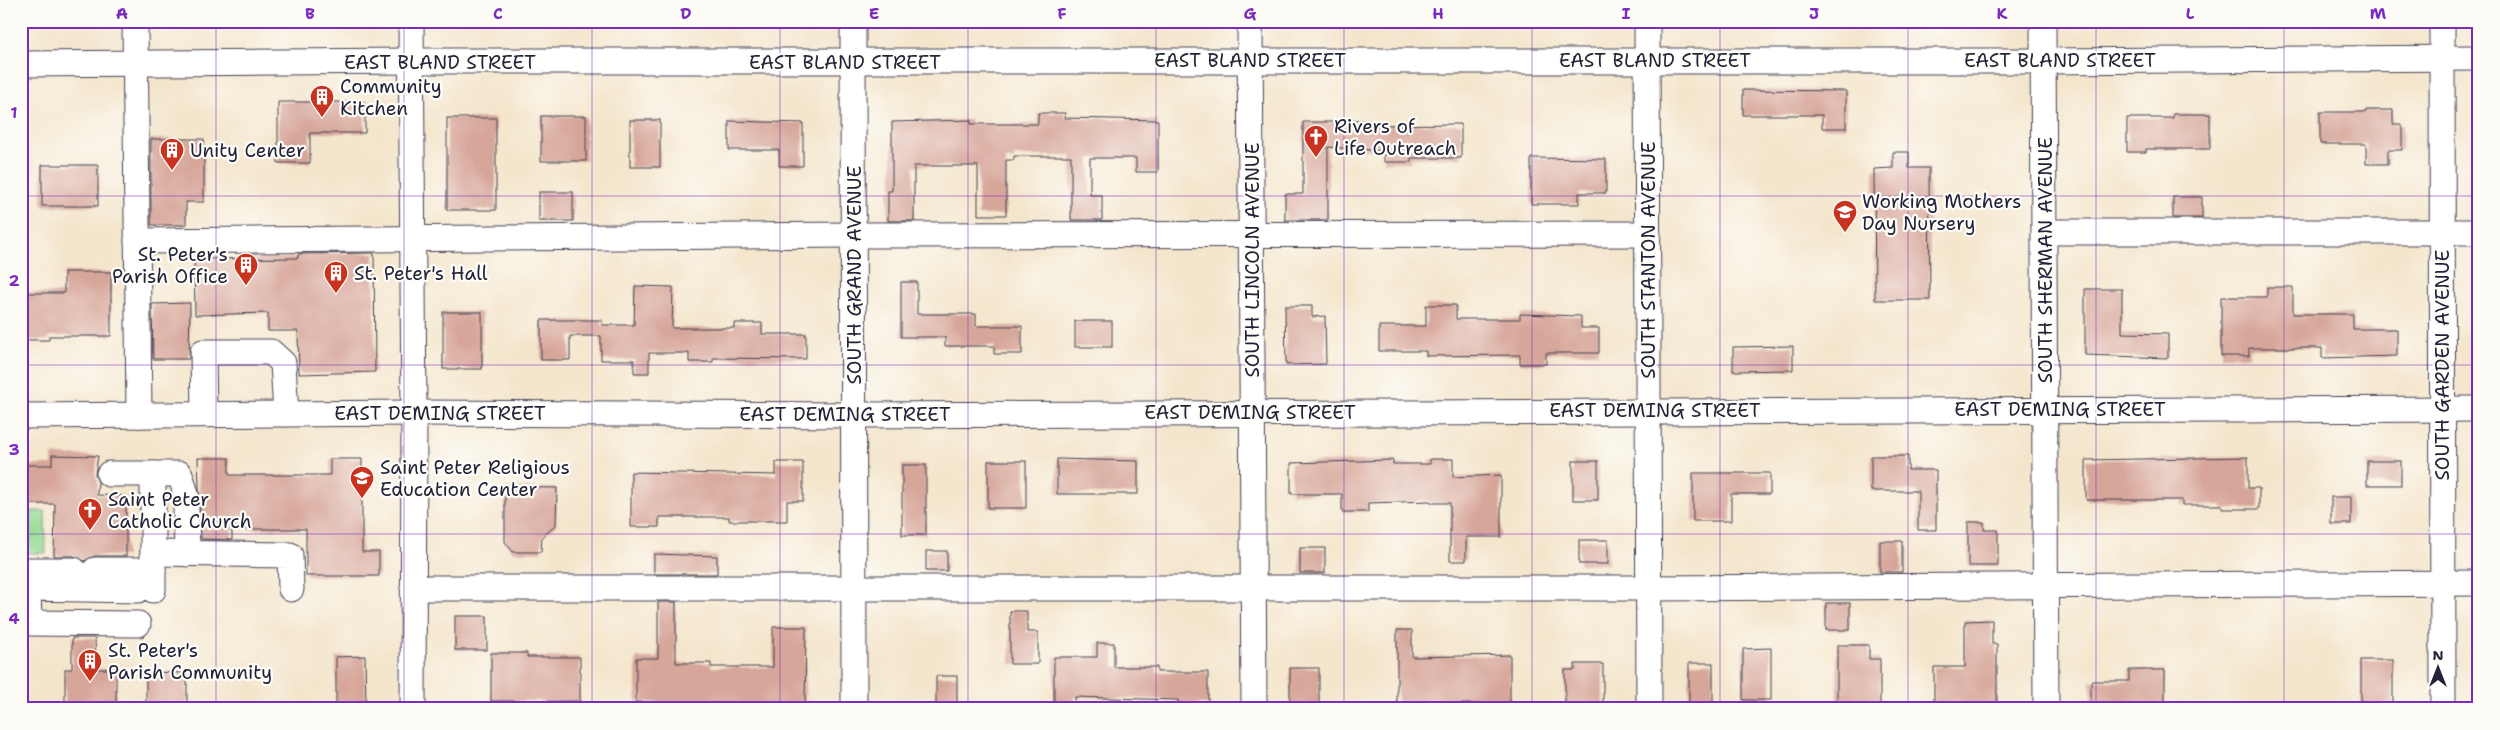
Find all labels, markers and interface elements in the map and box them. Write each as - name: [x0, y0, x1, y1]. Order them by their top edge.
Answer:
- text: A: [116, 3, 128, 24]
- text: B: [305, 3, 315, 24]
- text: C: [493, 3, 503, 24]
- text: D: [680, 3, 692, 24]
- text: E: [869, 3, 879, 24]
- text: F: [1057, 3, 1067, 24]
- text: G: [1244, 3, 1257, 24]
- text: H: [1432, 3, 1444, 24]
- text: I: [1622, 3, 1631, 24]
- text: J: [1809, 3, 1819, 24]
- text: K: [1997, 3, 2008, 24]
- text: L: [2186, 3, 2195, 24]
- text: M: [2370, 3, 2387, 24]
- street label: EAST BLAND STREET: [1154, 48, 1346, 73]
- street label: EAST BLAND STREET: [1559, 48, 1751, 73]
- street label: EAST BLAND STREET: [1964, 48, 2156, 73]
- street label: EAST BLAND STREET: [344, 50, 536, 75]
- street label: EAST BLAND STREET: [749, 50, 941, 75]
- place label: Community Kitchen: [340, 74, 442, 121]
- building icon: Community Kitchen: [309, 84, 335, 118]
- text: 1: [10, 102, 18, 123]
- place label: Rivers of Life Outreach: [1334, 114, 1456, 161]
- church icon: Rivers of Life Outreach: [1303, 124, 1329, 158]
- building icon: Unity Center: [159, 137, 185, 171]
- street label: SOUTH SHERMAN AVENUE: [2033, 137, 2058, 383]
- place label: Unity Center: [190, 138, 305, 163]
- street label: SOUTH STANTON AVENUE: [1636, 141, 1661, 379]
- street label: SOUTH LINCOLN AVENUE: [1240, 142, 1265, 378]
- street label: SOUTH GRAND AVENUE: [842, 165, 867, 384]
- place label: Working Mothers Day Nursery: [1862, 189, 2021, 236]
- school or university icon: Working Mothers Day Nursery: [1832, 199, 1858, 233]
- place label: St. Peter's Parish Office: [112, 242, 228, 289]
- street label: SOUTH GARDEN AVENUE: [2430, 249, 2455, 480]
- building icon: St. Peter's Parish Office: [233, 252, 259, 286]
- building icon: St. Peter's Hall: [323, 260, 349, 294]
- place label: St. Peter's Hall: [354, 261, 488, 286]
- text: 2: [8, 270, 20, 291]
- street label: EAST DEMING STREET: [1954, 397, 2166, 422]
- street label: EAST DEMING STREET: [1549, 398, 1761, 423]
- street label: EAST DEMING STREET: [1144, 400, 1356, 425]
- street label: EAST DEMING STREET: [334, 401, 546, 426]
- street label: EAST DEMING STREET: [739, 402, 951, 427]
- text: 3: [8, 439, 20, 460]
- place label: Saint Peter Religious Education Center: [380, 455, 570, 502]
- school or university icon: Saint Peter Religious Education Center: [349, 465, 375, 499]
- place label: Saint Peter Catholic Church: [108, 487, 252, 534]
- church icon: Saint Peter Catholic Church: [77, 497, 103, 531]
- text: 4: [8, 608, 20, 629]
- place label: St. Peter's Parish Community: [108, 638, 272, 685]
- north arrow: [2412, 642, 2462, 692]
- text: N: [2432, 646, 2444, 664]
- building icon: St. Peter's Parish Community: [77, 648, 103, 682]

